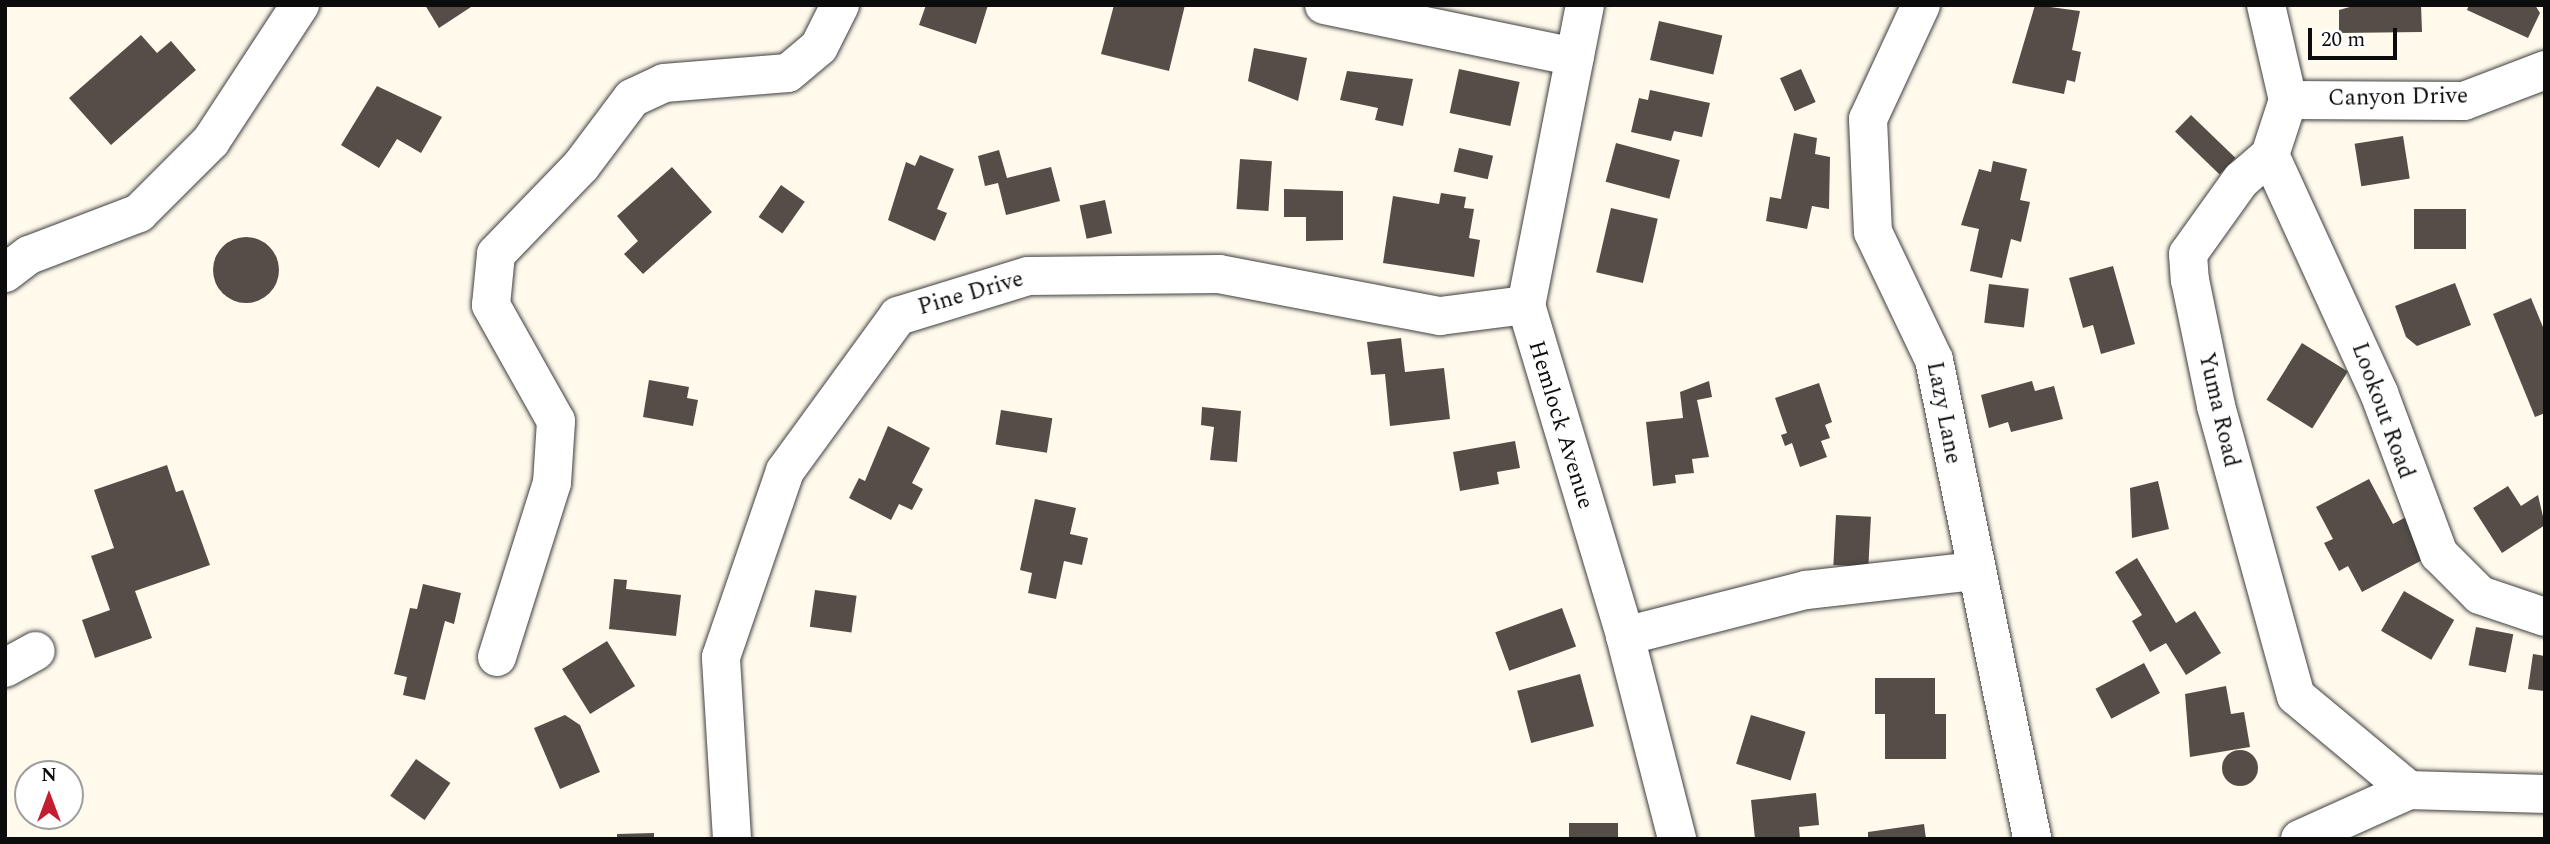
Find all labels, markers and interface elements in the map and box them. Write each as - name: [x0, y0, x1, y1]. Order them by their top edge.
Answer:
- scale bar: [2312, 14, 2401, 58]
- text: 20 m: [2321, 24, 2365, 56]
- street label: Canyon Drive: [2328, 83, 2468, 113]
- street label: Pine Drive: [915, 266, 1027, 322]
- street label: Hemlock Avenue: [1521, 338, 1599, 512]
- street label: Lookout Road: [2345, 339, 2419, 483]
- street label: Yuma Road: [2191, 350, 2245, 470]
- street label: Lazy Lane: [1920, 359, 1966, 467]
- north arrow: [14, 760, 84, 830]
- text: N: [41, 761, 57, 790]

